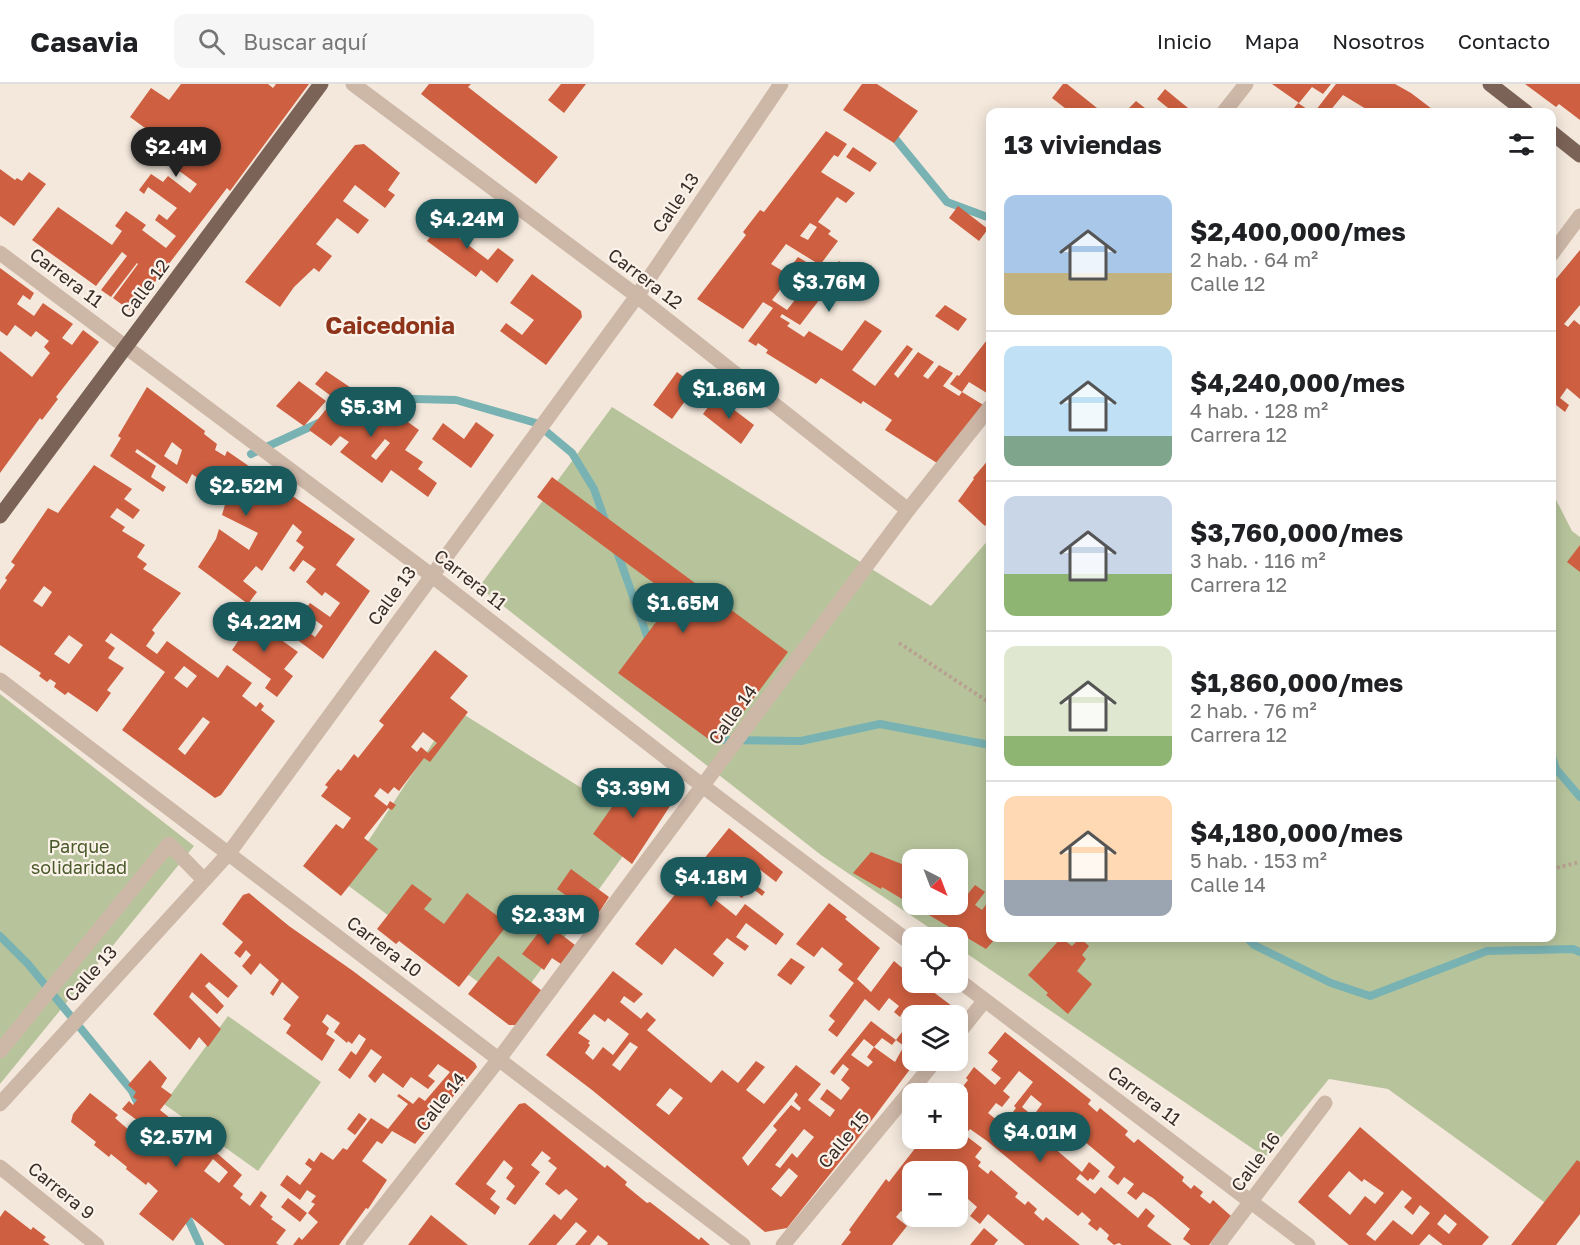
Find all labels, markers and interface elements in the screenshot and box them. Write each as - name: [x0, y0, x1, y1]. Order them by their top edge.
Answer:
- search box: [174, 14, 594, 68]
- text: Casavia: [30, 25, 138, 58]
- icon: search: [195, 25, 228, 58]
- text: Buscar aquí: [243, 28, 367, 55]
- text: Inicio: [1157, 28, 1212, 54]
- text: Mapa: [1245, 28, 1299, 54]
- text: Nosotros: [1332, 28, 1425, 54]
- text: Contacto: [1458, 28, 1550, 54]
- pin: $2.4M: [134, 127, 218, 178]
- icon: filters: [1505, 128, 1538, 161]
- text: 13 viviendas: [1004, 129, 1162, 160]
- text: $2.4M: [145, 134, 207, 158]
- street label: Calle 13: [647, 168, 703, 237]
- pin: $4.24M: [418, 199, 516, 250]
- text: $4.24M: [430, 206, 504, 230]
- text: $2,400,000/mes: [1190, 216, 1406, 247]
- icon: home: [1052, 219, 1124, 291]
- street label: Carrera 11: [26, 243, 108, 312]
- street label: Carrera 12: [604, 243, 687, 313]
- text: 2 hab. · 64 m²: [1190, 247, 1318, 271]
- street label: Calle 12: [115, 255, 173, 322]
- pin: $3.76M: [780, 262, 878, 313]
- text: $3.76M: [792, 269, 866, 293]
- text: Calle 12: [1190, 271, 1265, 295]
- district label: Caicedonia: [325, 310, 455, 339]
- text: $4,240,000/mes: [1190, 367, 1405, 398]
- pin: $1.86M: [680, 369, 778, 420]
- icon: home: [1052, 370, 1124, 442]
- text: $1.86M: [692, 376, 766, 400]
- pin: $5.3M: [329, 387, 413, 438]
- text: $5.3M: [340, 394, 402, 418]
- text: 4 hab. · 128 m²: [1190, 398, 1328, 422]
- text: Carrera 12: [1190, 422, 1287, 446]
- pin: $2.52M: [197, 466, 295, 517]
- text: $2.52M: [209, 473, 283, 497]
- text: $3,760,000/mes: [1190, 517, 1403, 548]
- icon: home: [1052, 520, 1124, 592]
- street label: Carrera 11: [430, 544, 511, 614]
- text: 3 hab. · 116 m²: [1190, 548, 1326, 572]
- street label: Calle 13: [362, 561, 420, 629]
- text: Carrera 12: [1190, 572, 1287, 596]
- pin: $1.65M: [634, 583, 732, 634]
- text: $1.65M: [647, 590, 719, 614]
- pin: $4.22M: [215, 602, 313, 653]
- text: $4.22M: [227, 609, 301, 633]
- text: $1,860,000/mes: [1190, 667, 1403, 698]
- icon: home: [1052, 670, 1124, 742]
- street label: Calle 14: [703, 680, 761, 749]
- text: 2 hab. · 76 m²: [1190, 698, 1317, 722]
- text: Carrera 12: [1190, 722, 1287, 746]
- pin: $3.39M: [584, 768, 682, 819]
- text: $3.39M: [596, 775, 670, 799]
- text: $4,180,000/mes: [1190, 817, 1403, 848]
- icon: home: [1052, 820, 1124, 892]
- park label: Parque solidaridad: [31, 835, 127, 878]
- text: 5 hab. · 153 m²: [1190, 848, 1327, 872]
- north arrow: [902, 849, 968, 915]
- map controls: [902, 849, 968, 1227]
- pin: $4.18M: [662, 857, 760, 908]
- text: $4.18M: [674, 864, 748, 888]
- text: Calle 14: [1190, 872, 1266, 896]
- pin: $2.33M: [499, 895, 597, 946]
- text: $2.33M: [511, 902, 585, 926]
- street label: Carrera 10: [343, 911, 426, 982]
- button: locate: [902, 927, 968, 993]
- street label: Calle 13: [59, 941, 121, 1006]
- button: layers: [902, 1005, 968, 1071]
- street label: Carrera 11: [1104, 1061, 1186, 1130]
- street label: Calle 14: [410, 1068, 470, 1135]
- button: +: [902, 1083, 968, 1149]
- street label: Calle 15: [813, 1106, 873, 1172]
- pin: $4.01M: [991, 1112, 1089, 1163]
- pin: $2.57M: [127, 1117, 225, 1168]
- text: $4.01M: [1003, 1119, 1077, 1143]
- text: $2.57M: [140, 1124, 212, 1148]
- street label: Calle 16: [1226, 1127, 1285, 1195]
- street label: Carrera 9: [24, 1157, 99, 1224]
- button: −: [902, 1161, 968, 1227]

